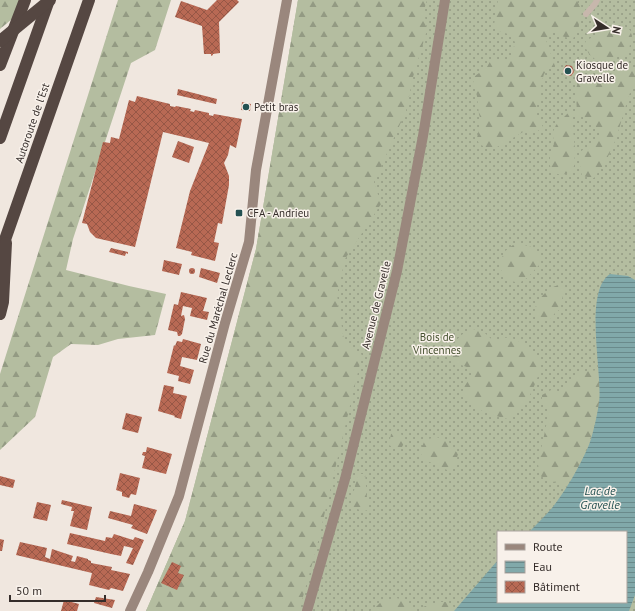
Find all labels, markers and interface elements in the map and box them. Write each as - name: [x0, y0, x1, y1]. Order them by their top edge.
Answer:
- north arrow: [587, 8, 627, 48]
- text: N: [609, 25, 624, 35]
- place label: Kiosque de Gravelle: [576, 58, 628, 85]
- marker: Kiosque de Gravelle: [563, 66, 573, 76]
- street label: Autoroute de l’Est: [12, 81, 52, 165]
- place label: Petit bras: [254, 100, 299, 114]
- marker: Petit bras: [241, 102, 251, 112]
- place label: CFA - Andrieu: [247, 206, 309, 220]
- marker: CFA - Andrieu: [234, 208, 244, 218]
- street label: Rue du Maréchal Leclerc: [195, 251, 241, 365]
- street label: Avenue de Gravelle: [358, 259, 394, 351]
- park label: Bois de Vincennes: [412, 330, 461, 357]
- water label: Lac de Gravelle: [580, 483, 620, 512]
- legend: [497, 531, 627, 603]
- text: Route: [533, 539, 563, 554]
- text: Eau: [533, 559, 552, 574]
- scale bar: [10, 577, 105, 603]
- text: Bâtiment: [533, 579, 580, 594]
- text: 50 m: [16, 583, 42, 598]

